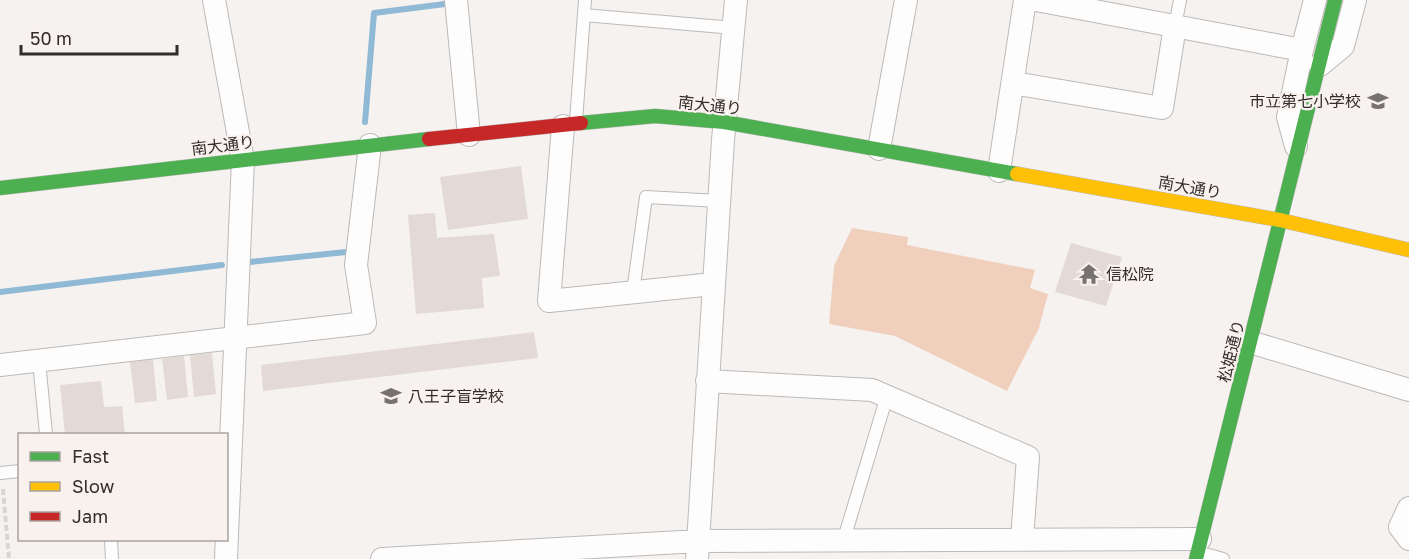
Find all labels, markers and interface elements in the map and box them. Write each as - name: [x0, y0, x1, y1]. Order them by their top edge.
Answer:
- scale bar: [21, 18, 177, 56]
- text: 50 m: [30, 27, 72, 49]
- school or university icon: 市立第七小学校: [1366, 89, 1390, 113]
- place label: 市立第七小学校: [1249, 91, 1361, 111]
- street label: 南大通り: [677, 92, 743, 118]
- street label: 南大通り: [190, 131, 256, 159]
- street label: 南大通り: [1157, 172, 1223, 202]
- temple icon: 信松院: [1077, 262, 1101, 286]
- place label: 信松院: [1106, 264, 1154, 284]
- street label: 松姫通り: [1214, 318, 1248, 384]
- school or university icon: 八王子盲学校: [379, 384, 403, 408]
- place label: 八王子盲学校: [408, 386, 504, 406]
- legend: [18, 433, 228, 541]
- text: Fast: [72, 445, 109, 467]
- text: Slow: [72, 475, 115, 497]
- text: Jam: [72, 505, 108, 527]

